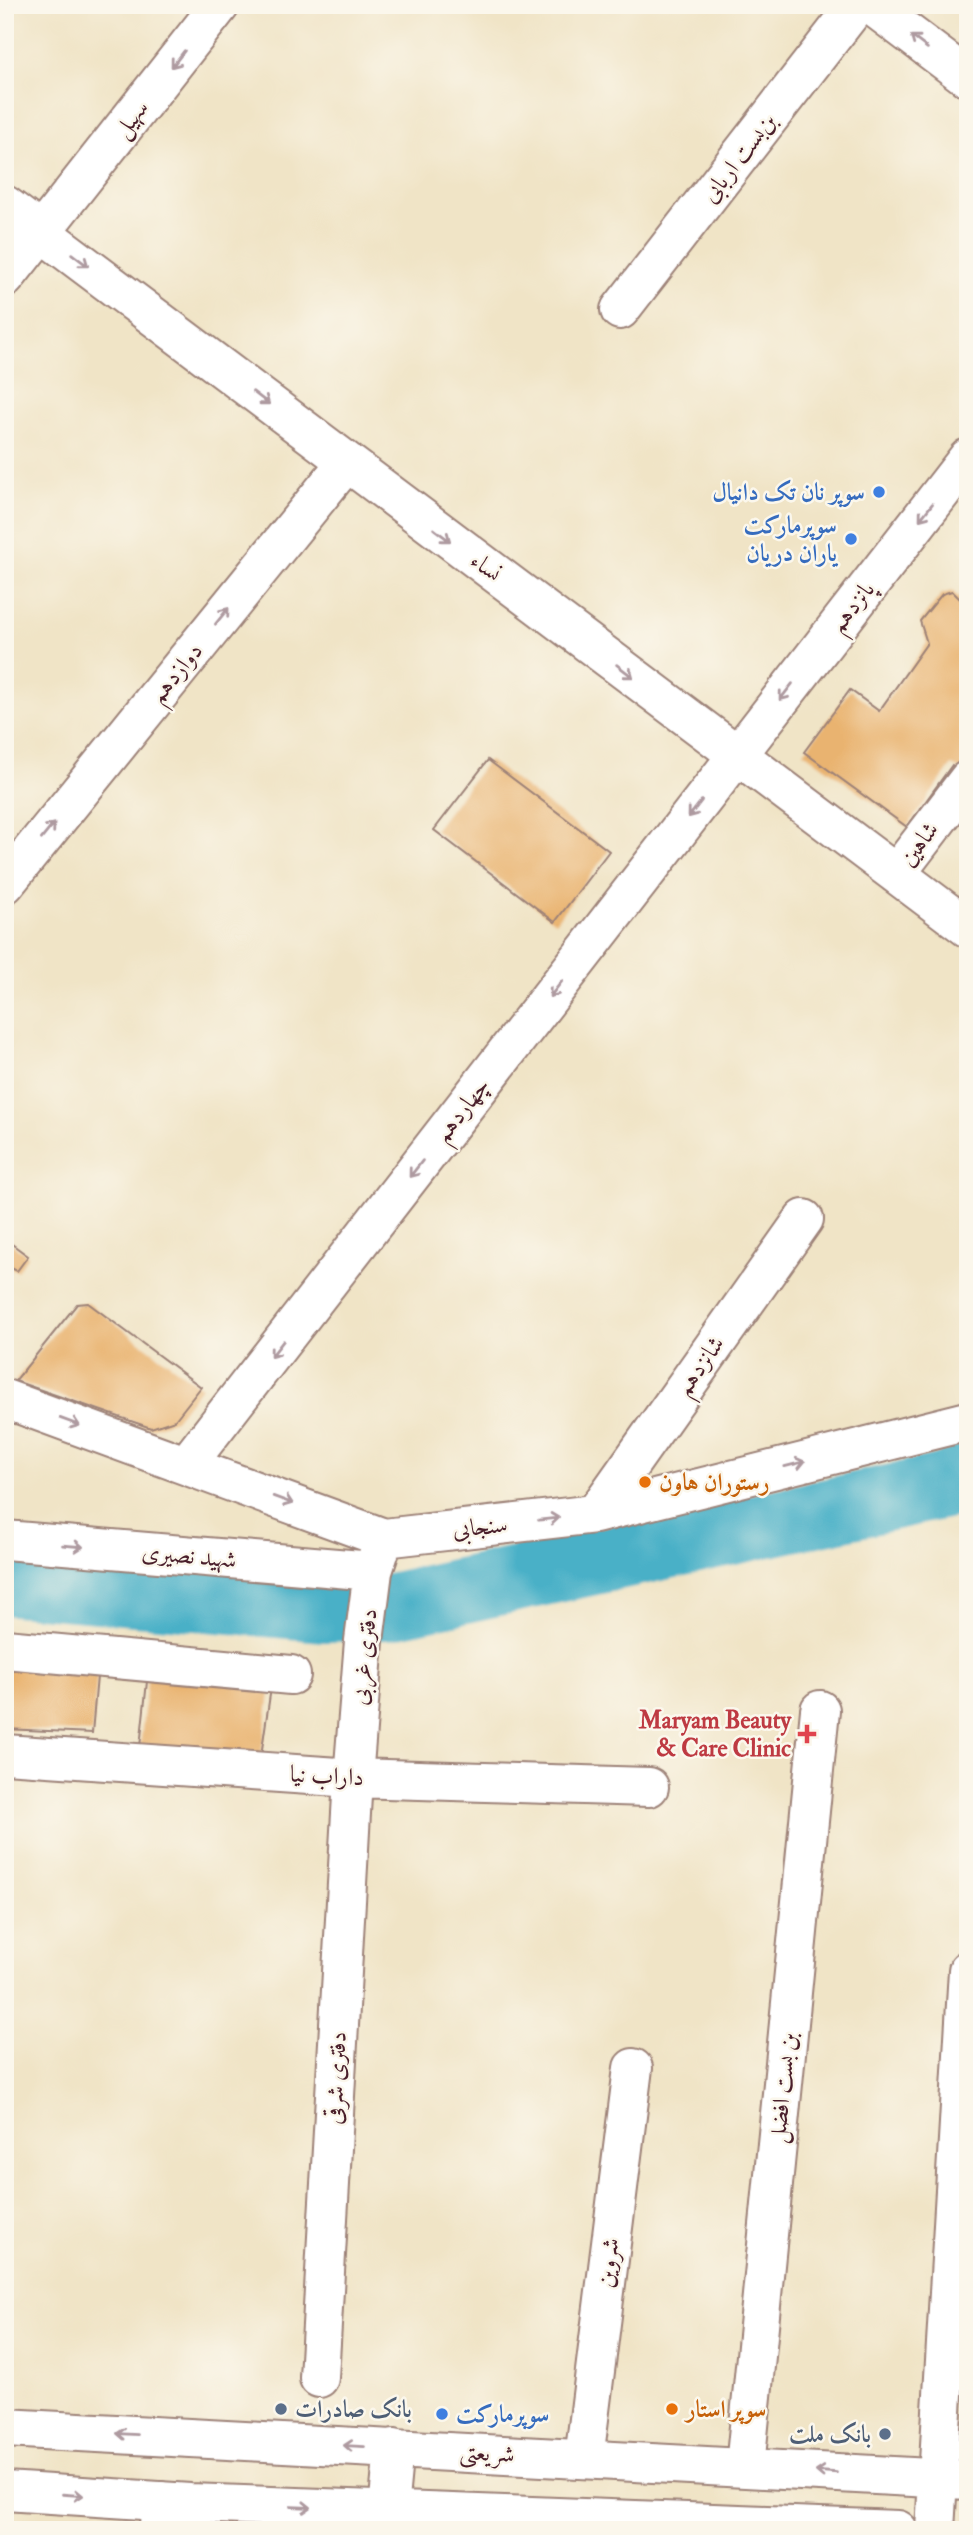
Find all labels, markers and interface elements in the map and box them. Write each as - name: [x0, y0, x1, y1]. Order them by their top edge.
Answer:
- one-way arrow: [910, 35, 929, 49]
- one-way arrow: [170, 49, 185, 68]
- street label: سهیل: [106, 93, 157, 145]
- street label: بن‌بست اربابی: [694, 106, 785, 210]
- one-way arrow: [70, 253, 88, 268]
- one-way arrow: [251, 390, 270, 405]
- place label: سوپر نان تک دانیال: [712, 477, 865, 508]
- marker: سوپر نان تک دانیال: [871, 484, 887, 500]
- one-way arrow: [918, 502, 933, 521]
- place label: سوپرمارکت یاران دریان: [744, 510, 838, 569]
- one-way arrow: [433, 527, 452, 542]
- marker: سوپرمارکت یاران دریان: [843, 531, 859, 547]
- street label: نساء: [464, 545, 508, 589]
- street label: پانزدهم: [822, 574, 887, 643]
- one-way arrow: [215, 608, 230, 626]
- street label: دوازدهم: [142, 636, 215, 713]
- one-way arrow: [615, 664, 633, 679]
- one-way arrow: [779, 682, 794, 700]
- one-way arrow: [688, 799, 703, 818]
- street label: شاهین: [892, 815, 946, 873]
- one-way arrow: [40, 822, 56, 840]
- one-way arrow: [548, 979, 563, 998]
- street label: چهاردهم: [427, 1071, 502, 1153]
- one-way arrow: [409, 1159, 424, 1177]
- street label: شانزدهم: [668, 1330, 737, 1406]
- one-way arrow: [269, 1339, 284, 1357]
- one-way arrow: [58, 1417, 80, 1429]
- one-way arrow: [783, 1457, 806, 1470]
- place label: رستوران هاون: [659, 1467, 770, 1498]
- marker: رستوران هاون: [637, 1474, 653, 1490]
- one-way arrow: [272, 1495, 294, 1507]
- street label: سنجابی: [451, 1509, 509, 1546]
- one-way arrow: [538, 1512, 560, 1525]
- street label: شهید نصیری: [140, 1536, 238, 1576]
- one-way arrow: [61, 1540, 84, 1553]
- street label: دفتری غربی: [344, 1607, 385, 1707]
- place label: Maryam Beauty & Care Clinic: [638, 1705, 792, 1764]
- marker: Maryam Beauty & Care Clinic: [797, 1724, 817, 1744]
- street label: داراب نیا: [289, 1759, 365, 1793]
- street label: بن بست افضل: [762, 2030, 805, 2145]
- street label: دفتری شرقی: [318, 2031, 354, 2125]
- street label: شروین: [590, 2236, 626, 2290]
- place label: بانک صادرات: [295, 2394, 412, 2425]
- place label: سوپر استار: [683, 2394, 766, 2425]
- place label: سوپرمارکت: [456, 2399, 549, 2430]
- marker: بانک صادرات: [273, 2401, 289, 2417]
- marker: سوپر استار: [664, 2401, 680, 2417]
- marker: سوپرمارکت: [434, 2406, 450, 2422]
- place label: بانک ملت: [789, 2419, 871, 2450]
- marker: بانک ملت: [877, 2426, 893, 2442]
- one-way arrow: [116, 2427, 139, 2440]
- street label: شریعتی: [459, 2436, 515, 2471]
- one-way arrow: [344, 2439, 366, 2452]
- one-way arrow: [815, 2465, 838, 2478]
- one-way arrow: [62, 2489, 84, 2502]
- one-way arrow: [289, 2500, 312, 2513]

